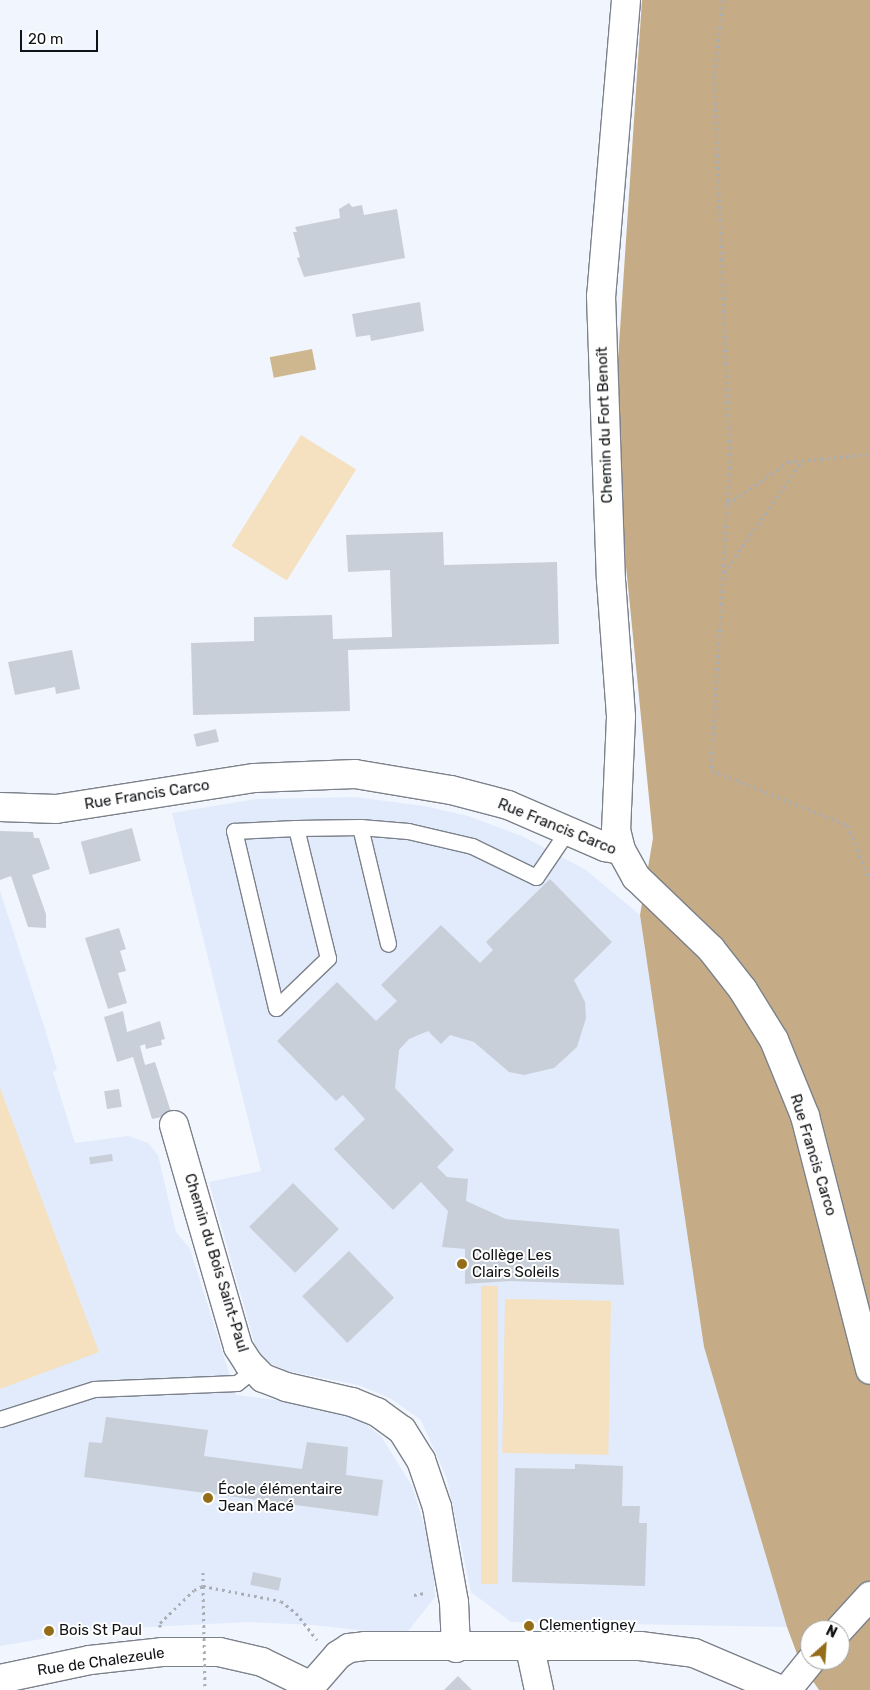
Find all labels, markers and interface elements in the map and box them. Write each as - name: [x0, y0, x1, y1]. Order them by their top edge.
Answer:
- scale bar: [22, 20, 100, 52]
- text: 20 m: [28, 30, 63, 48]
- street label: Chemin du Fort Benoît: [593, 346, 617, 504]
- street label: Rue Francis Carco: [83, 776, 211, 814]
- street label: Rue Francis Carco: [495, 795, 619, 859]
- street label: Rue Francis Carco: [786, 1092, 840, 1218]
- street label: Chemin du Bois Saint-Paul: [180, 1171, 252, 1355]
- place label: Collège Les Clairs Soleils: [472, 1246, 559, 1281]
- marker: Collège Les Clairs Soleils: [456, 1258, 468, 1270]
- place label: École élémentaire Jean Macé: [218, 1480, 343, 1515]
- marker: École élémentaire Jean Macé: [202, 1492, 214, 1504]
- place label: Clementigney: [539, 1617, 636, 1635]
- marker: Clementigney: [523, 1620, 535, 1632]
- north arrow: [800, 1620, 850, 1670]
- place label: Bois St Paul: [59, 1622, 142, 1640]
- text: N: [823, 1622, 840, 1642]
- marker: Bois St Paul: [43, 1625, 55, 1637]
- street label: Rue de Chalezeule: [36, 1644, 166, 1680]

